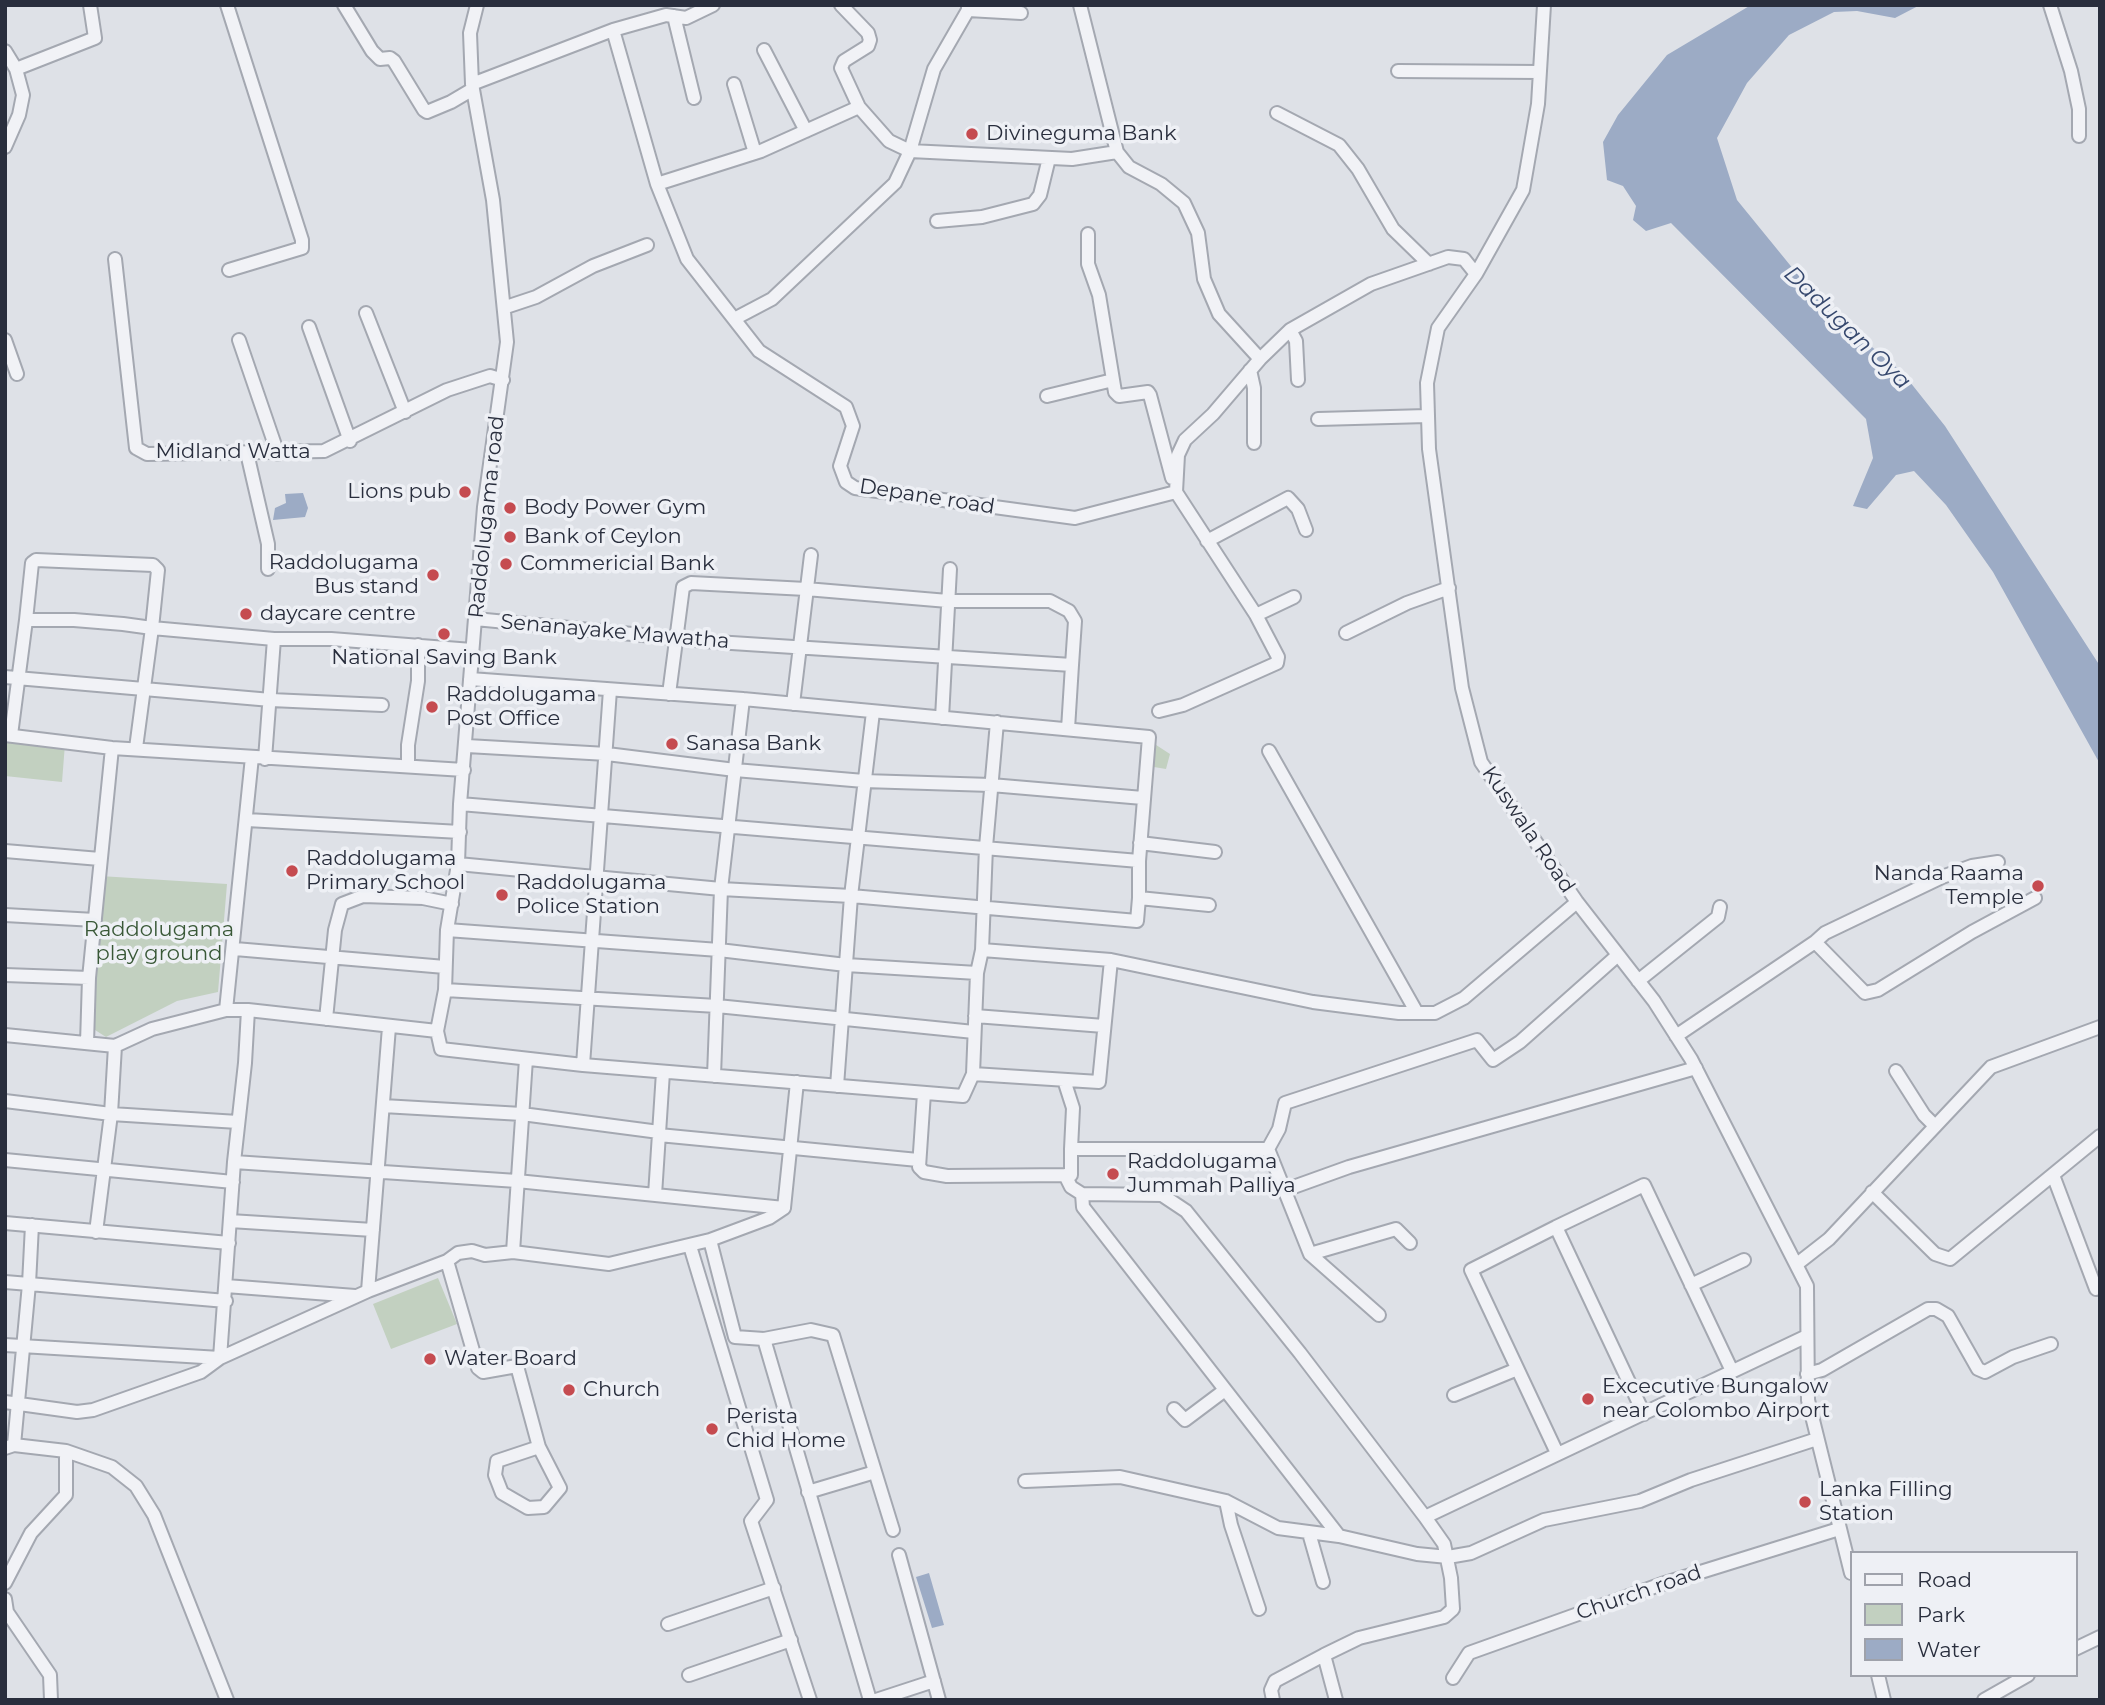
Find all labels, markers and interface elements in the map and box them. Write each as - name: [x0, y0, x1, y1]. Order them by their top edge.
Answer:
- place label: Divineguma Bank: [986, 121, 1177, 147]
- marker: Divineguma Bank: [964, 126, 980, 142]
- water label: Dadugan Oya: [1778, 261, 1916, 395]
- street label: Raddolugama road: [464, 414, 510, 620]
- street label: Midland Watta: [155, 439, 311, 465]
- street label: Depane road: [857, 474, 997, 520]
- place label: Lions pub: [347, 479, 451, 505]
- marker: Lions pub: [457, 484, 473, 500]
- place label: Body Power Gym: [524, 495, 706, 521]
- marker: Body Power Gym: [502, 500, 518, 516]
- place label: Bank of Ceylon: [524, 524, 682, 550]
- marker: Bank of Ceylon: [502, 529, 518, 545]
- place label: Raddolugama Bus stand: [269, 550, 419, 600]
- place label: Commericial Bank: [520, 551, 715, 577]
- marker: Commericial Bank: [498, 556, 514, 572]
- marker: Raddolugama Bus stand: [425, 567, 441, 583]
- place label: daycare centre: [260, 601, 416, 627]
- marker: daycare centre: [238, 606, 254, 622]
- street label: Senanayake Mawatha: [499, 609, 731, 655]
- marker: National Saving Bank: [436, 626, 452, 642]
- place label: National Saving Bank: [331, 645, 557, 671]
- place label: Raddolugama Post Office: [446, 682, 596, 732]
- marker: Raddolugama Post Office: [424, 699, 440, 715]
- place label: Sanasa Bank: [686, 731, 821, 757]
- marker: Sanasa Bank: [664, 736, 680, 752]
- street label: Kuswala Road: [1476, 762, 1580, 898]
- place label: Raddolugama Primary School: [306, 846, 465, 896]
- place label: Nanda Raama Temple: [1874, 861, 2024, 911]
- marker: Raddolugama Primary School: [284, 863, 300, 879]
- place label: Raddolugama Police Station: [516, 870, 666, 920]
- marker: Nanda Raama Temple: [2030, 878, 2046, 894]
- marker: Raddolugama Police Station: [494, 887, 510, 903]
- park label: Raddolugama play ground: [84, 917, 234, 967]
- place label: Raddolugama Jummah Palliya: [1127, 1149, 1296, 1199]
- marker: Raddolugama Jummah Palliya: [1105, 1166, 1121, 1182]
- place label: Water Board: [444, 1346, 577, 1372]
- marker: Water Board: [422, 1351, 438, 1367]
- place label: Excecutive Bungalow near Colombo Airport: [1602, 1374, 1830, 1424]
- place label: Church: [583, 1377, 660, 1403]
- marker: Church: [561, 1382, 577, 1398]
- marker: Excecutive Bungalow near Colombo Airport: [1580, 1391, 1596, 1407]
- place label: Perista Chid Home: [726, 1404, 846, 1454]
- marker: Perista Chid Home: [704, 1421, 720, 1437]
- place label: Lanka Filling Station: [1819, 1477, 1953, 1527]
- marker: Lanka Filling Station: [1797, 1494, 1813, 1510]
- legend: [1850, 1551, 2077, 1677]
- street label: Church road: [1573, 1560, 1705, 1626]
- text: Road: [1917, 1567, 1972, 1592]
- text: Park: [1917, 1602, 1965, 1627]
- text: Water: [1917, 1637, 1981, 1662]

